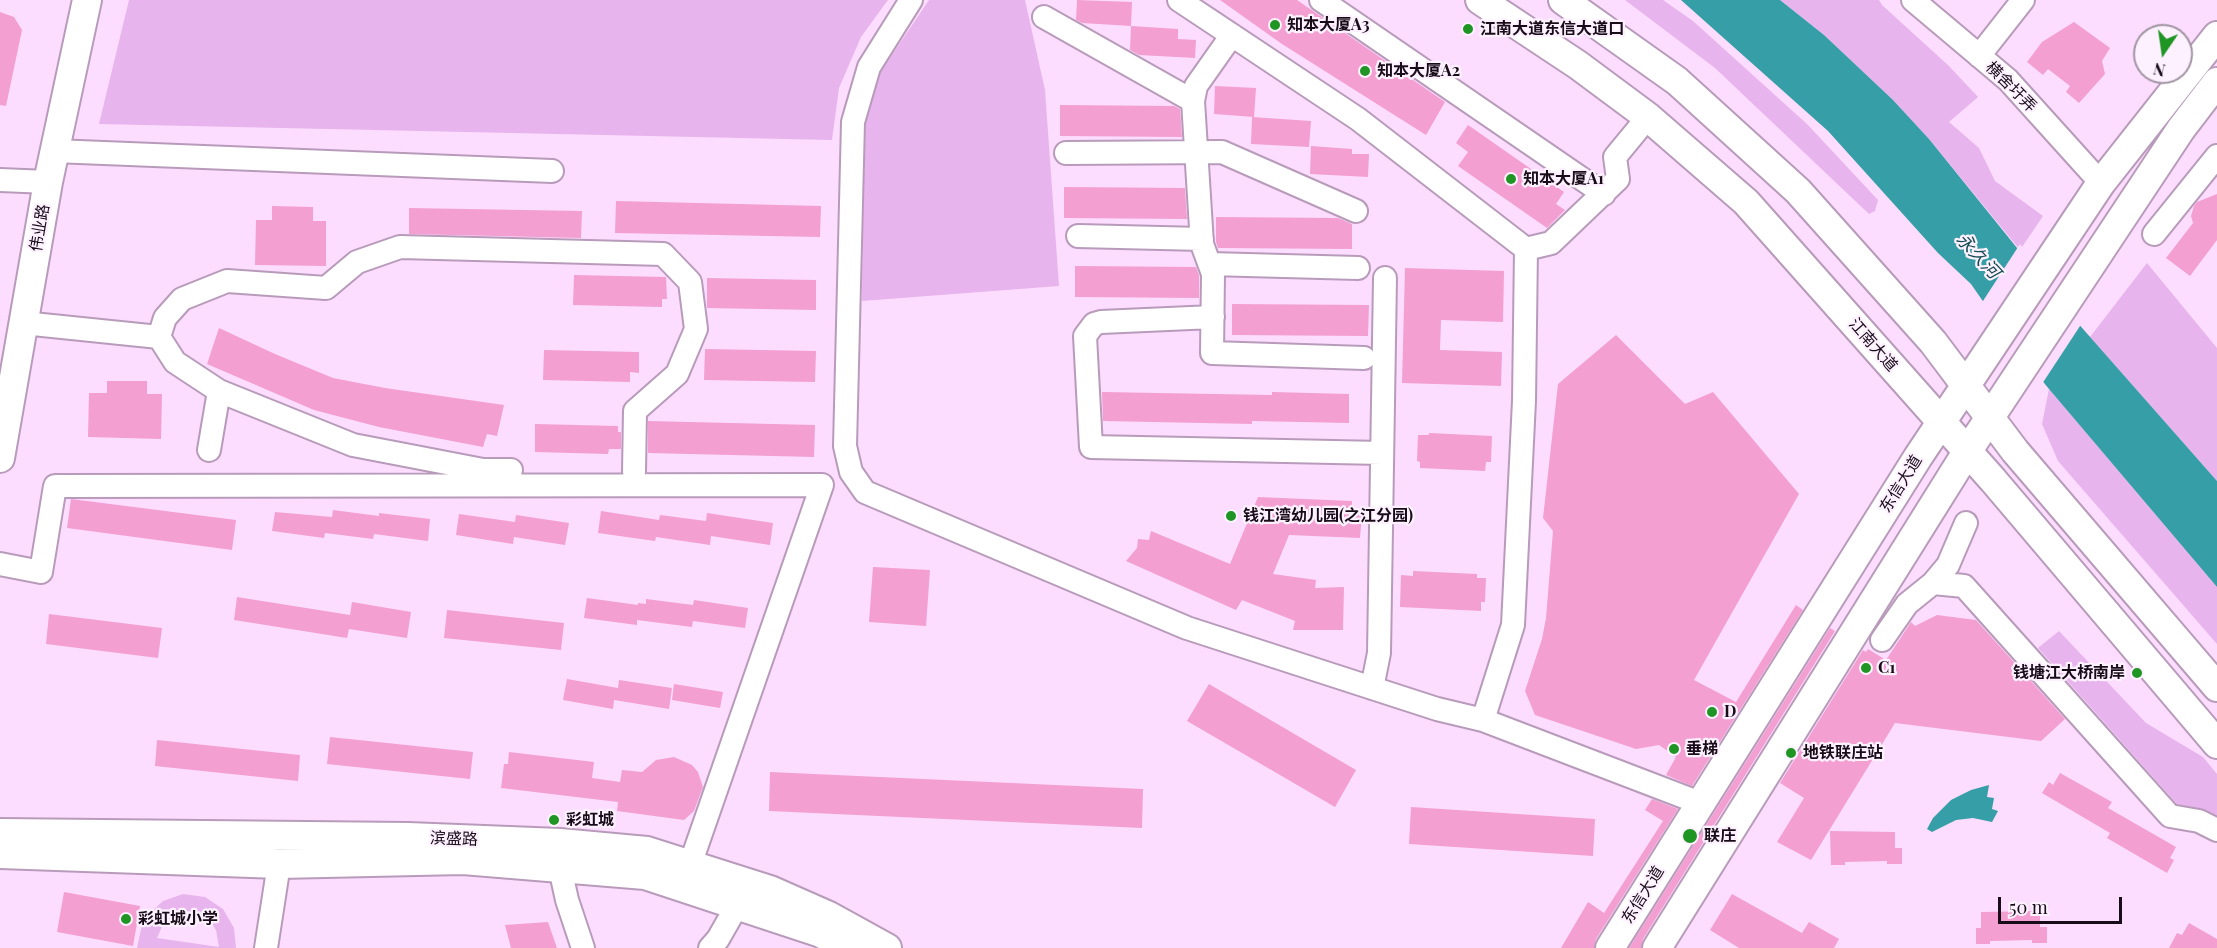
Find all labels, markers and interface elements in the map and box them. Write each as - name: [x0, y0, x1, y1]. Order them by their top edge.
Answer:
- place label: 知本大厦A3: [1287, 15, 1369, 35]
- marker: 知本大厦A3: [1268, 18, 1282, 32]
- place label: 江南大道东信大道口: [1480, 19, 1624, 39]
- marker: 江南大道东信大道口: [1461, 22, 1475, 36]
- north arrow: [2133, 24, 2193, 84]
- street label: 横舍圩弄: [1982, 58, 2040, 116]
- text: N: [2151, 59, 2167, 82]
- place label: 知本大厦A2: [1377, 61, 1460, 81]
- marker: 知本大厦A2: [1358, 64, 1372, 78]
- place label: 知本大厦A1: [1523, 169, 1604, 189]
- marker: 知本大厦A1: [1504, 172, 1518, 186]
- street label: 伟业路: [26, 203, 54, 253]
- water label: 永久河: [1952, 229, 2004, 283]
- street label: 江南大道: [1845, 315, 1901, 375]
- street label: 东信大道: [1876, 452, 1926, 516]
- place label: 钱江湾幼儿园(之江分园): [1243, 506, 1413, 526]
- marker: 钱江湾幼儿园(之江分园): [1224, 509, 1238, 523]
- place label: C1: [1878, 658, 1895, 678]
- marker: C1: [1859, 661, 1873, 675]
- place label: 钱塘江大桥南岸: [2013, 663, 2125, 683]
- marker: 钱塘江大桥南岸: [2130, 666, 2144, 680]
- place label: D: [1724, 702, 1736, 722]
- marker: D: [1705, 705, 1719, 719]
- place label: 垂梯: [1686, 739, 1718, 759]
- marker: 垂梯: [1667, 742, 1681, 756]
- place label: 地铁联庄站: [1803, 743, 1883, 763]
- marker: 地铁联庄站: [1784, 746, 1798, 760]
- place label: 彩虹城: [566, 810, 614, 830]
- marker: 彩虹城: [547, 813, 561, 827]
- place label: 联庄: [1704, 826, 1736, 846]
- marker: 联庄: [1681, 827, 1699, 845]
- street label: 滨盛路: [430, 829, 478, 849]
- street label: 东信大道: [1618, 863, 1668, 927]
- scale bar: [2001, 885, 2126, 923]
- text: 50 m: [2009, 895, 2048, 919]
- place label: 彩虹城小学: [138, 909, 218, 929]
- marker: 彩虹城小学: [119, 912, 133, 926]

